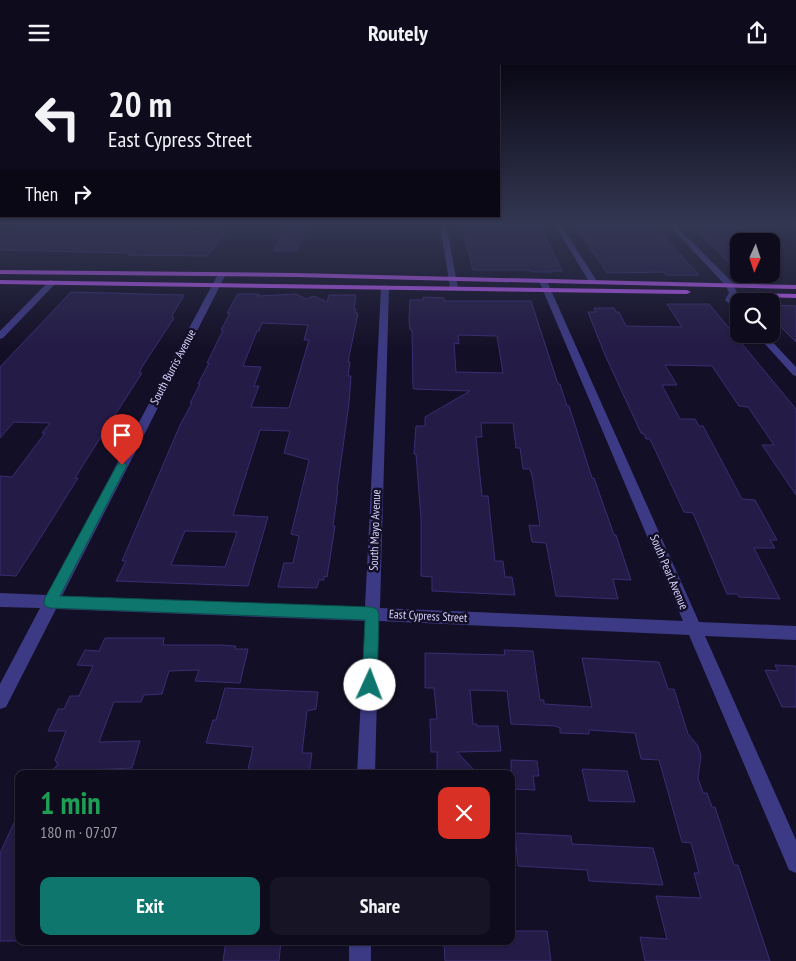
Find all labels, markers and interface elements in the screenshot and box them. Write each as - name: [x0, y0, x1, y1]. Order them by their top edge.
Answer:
- icon: menu: [25, 19, 53, 47]
- text: Routely: [368, 19, 428, 47]
- icon: share: [743, 19, 771, 47]
- text: 20 m: [108, 81, 172, 127]
- icon: left: [25, 85, 90, 150]
- text: East Cypress Street: [108, 125, 252, 153]
- icon: right: [68, 180, 96, 208]
- text: Then: [25, 182, 58, 206]
- north arrow: [730, 233, 780, 283]
- map controls: [730, 233, 780, 343]
- button: search: [730, 293, 780, 343]
- street label: South Burris Avenue: [146, 326, 199, 407]
- pin: [101, 414, 143, 465]
- icon: arrive: [108, 421, 136, 449]
- street label: South Mayo Avenue: [366, 489, 383, 571]
- street label: South Pearl Avenue: [647, 532, 692, 612]
- street label: East Cypress Street: [388, 606, 468, 625]
- position arrow: [343, 658, 395, 710]
- text: 1 min: [40, 783, 101, 822]
- button: close: [438, 787, 490, 839]
- text: 180 m · 07:07: [40, 822, 118, 842]
- button: Exit: [40, 877, 260, 935]
- button: Share: [270, 877, 490, 935]

